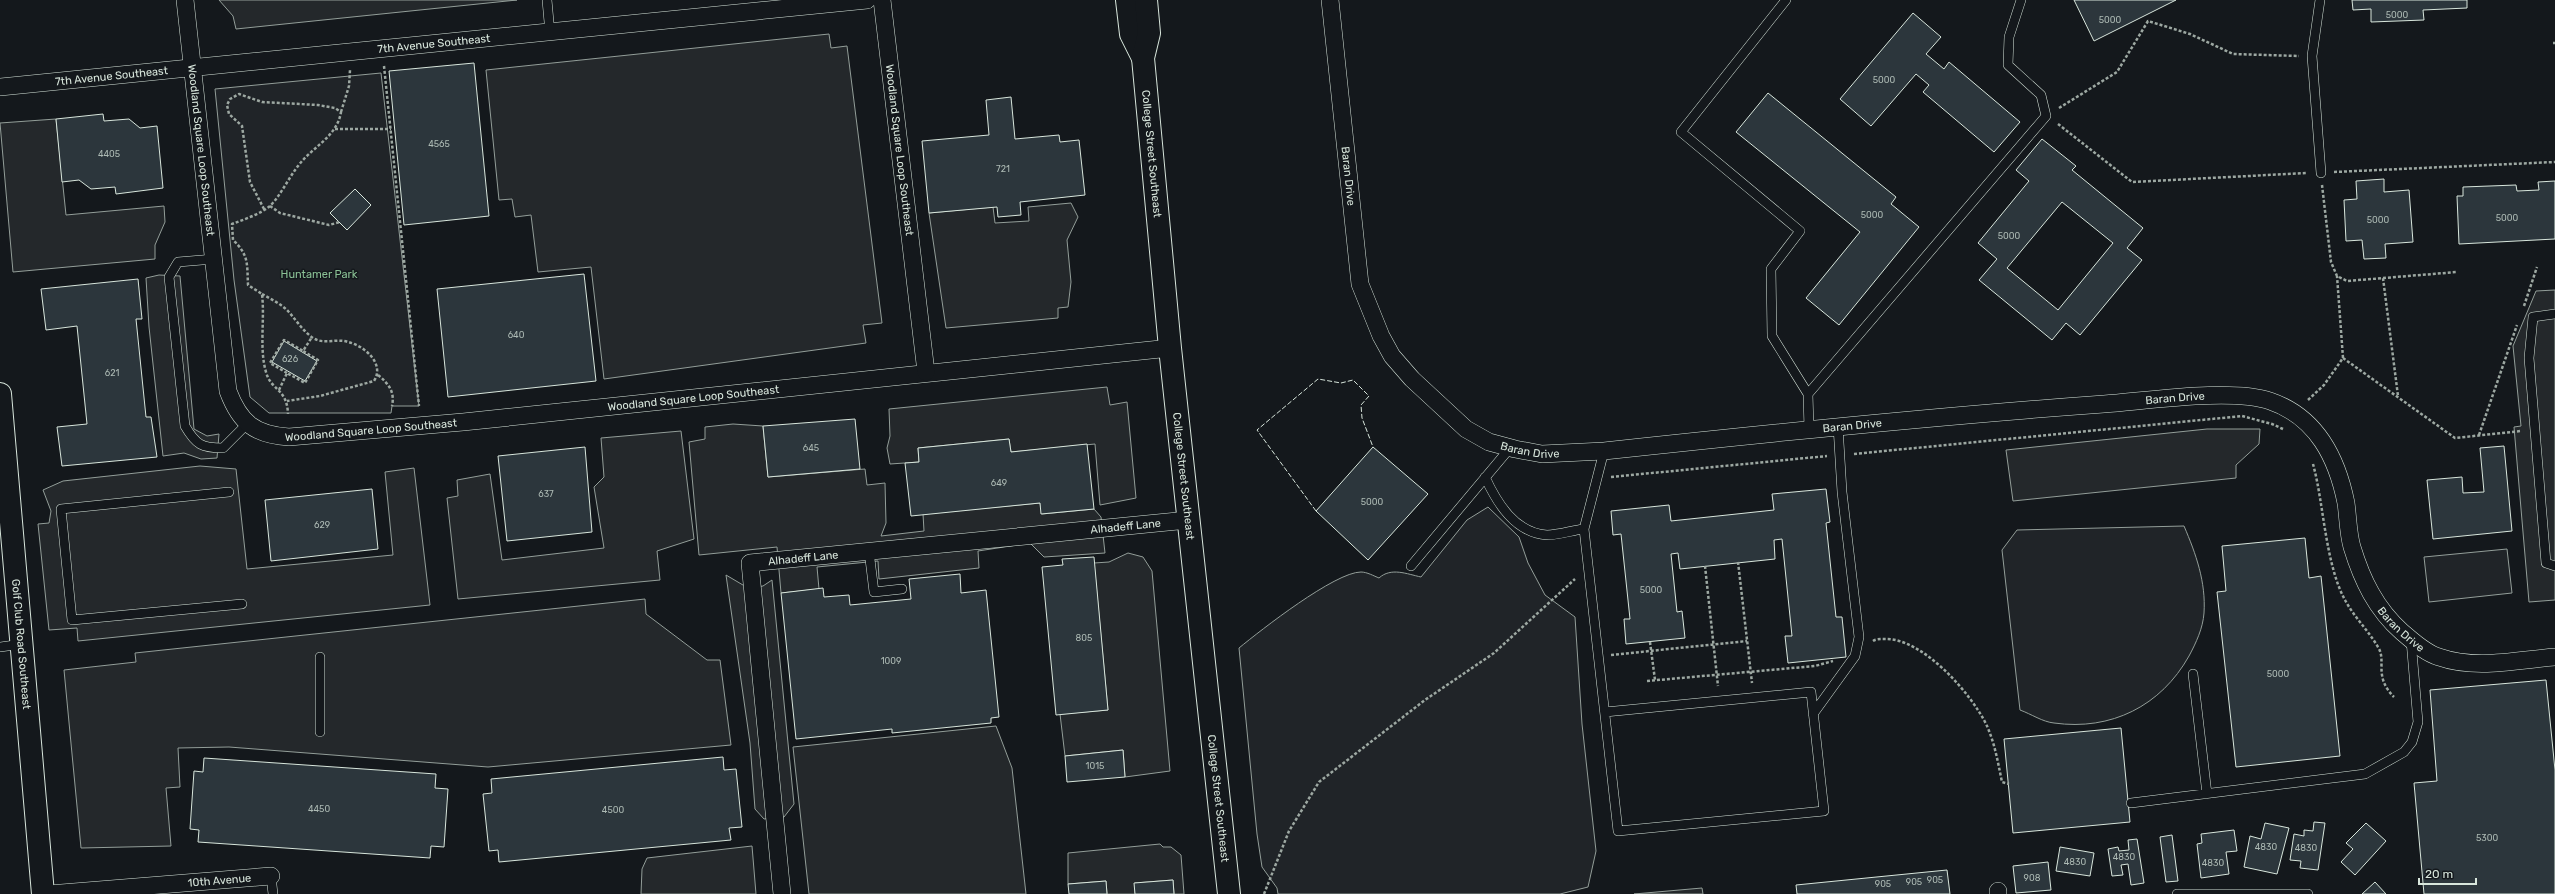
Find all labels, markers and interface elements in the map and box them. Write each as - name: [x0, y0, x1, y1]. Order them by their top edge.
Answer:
- house number: 5000: [2386, 10, 2409, 20]
- house number: 5000: [2099, 15, 2122, 25]
- street label: 7th Avenue Southeast: [377, 31, 492, 56]
- street label: 7th Avenue Southeast: [54, 64, 169, 88]
- street label: Woodland Square Loop Southeast: [186, 64, 217, 237]
- street label: Woodland Square Loop Southeast: [883, 64, 916, 237]
- house number: 5000: [1873, 75, 1896, 85]
- street label: College Street Southeast: [1140, 89, 1164, 219]
- house number: 4565: [428, 139, 450, 149]
- street label: Baran Drive: [1339, 146, 1358, 206]
- house number: 4405: [98, 149, 120, 159]
- house number: 721: [996, 164, 1010, 174]
- house number: 5000: [1861, 210, 1884, 220]
- house number: 5000: [2496, 213, 2519, 223]
- house number: 5000: [2367, 215, 2390, 225]
- house number: 5000: [1998, 231, 2021, 241]
- park label: Huntamer Park: [281, 268, 358, 281]
- house number: 640: [508, 330, 525, 340]
- house number: 626: [282, 354, 299, 364]
- house number: 621: [105, 368, 119, 378]
- street label: Woodland Square Loop Southeast: [607, 382, 780, 413]
- street label: Baran Drive: [2145, 389, 2205, 407]
- street label: College Street Southeast: [1170, 412, 1197, 541]
- street label: Woodland Square Loop Southeast: [284, 416, 458, 444]
- street label: Baran Drive: [1822, 416, 1882, 435]
- street label: Baran Drive: [1499, 439, 1560, 461]
- house number: 645: [803, 443, 819, 453]
- house number: 649: [991, 478, 1007, 488]
- house number: 637: [538, 489, 554, 499]
- house number: 5000: [1361, 497, 1384, 507]
- street label: Alhadeff Lane: [1090, 516, 1161, 536]
- house number: 629: [314, 520, 330, 530]
- street label: Alhadeff Lane: [767, 548, 839, 568]
- street label: Golf Club Road Southeast: [9, 578, 34, 711]
- house number: 5000: [1640, 585, 1663, 595]
- street label: Baran Drive: [2375, 604, 2427, 654]
- house number: 805: [1076, 633, 1092, 643]
- house number: 1009: [881, 656, 901, 666]
- house number: 5000: [2267, 669, 2290, 679]
- street label: College Street Southeast: [1205, 734, 1232, 863]
- house number: 1015: [1086, 761, 1104, 771]
- house number: 4450: [308, 804, 330, 814]
- house number: 4500: [602, 805, 624, 815]
- house number: 5300: [2476, 833, 2498, 843]
- house number: 4830: [2255, 842, 2278, 852]
- house number: 4830: [2295, 843, 2318, 853]
- house number: 4830: [2113, 852, 2136, 862]
- house number: 4830: [2064, 857, 2087, 867]
- house number: 4830: [2202, 858, 2225, 868]
- scale bar: [2419, 860, 2476, 886]
- text: 20 m: [2425, 867, 2453, 881]
- street label: 10th Avenue: [187, 871, 252, 889]
- house number: 908: [2024, 873, 2041, 883]
- house number: 905: [1927, 875, 1943, 885]
- house number: 905: [1906, 877, 1922, 887]
- house number: 905: [1875, 879, 1891, 889]

